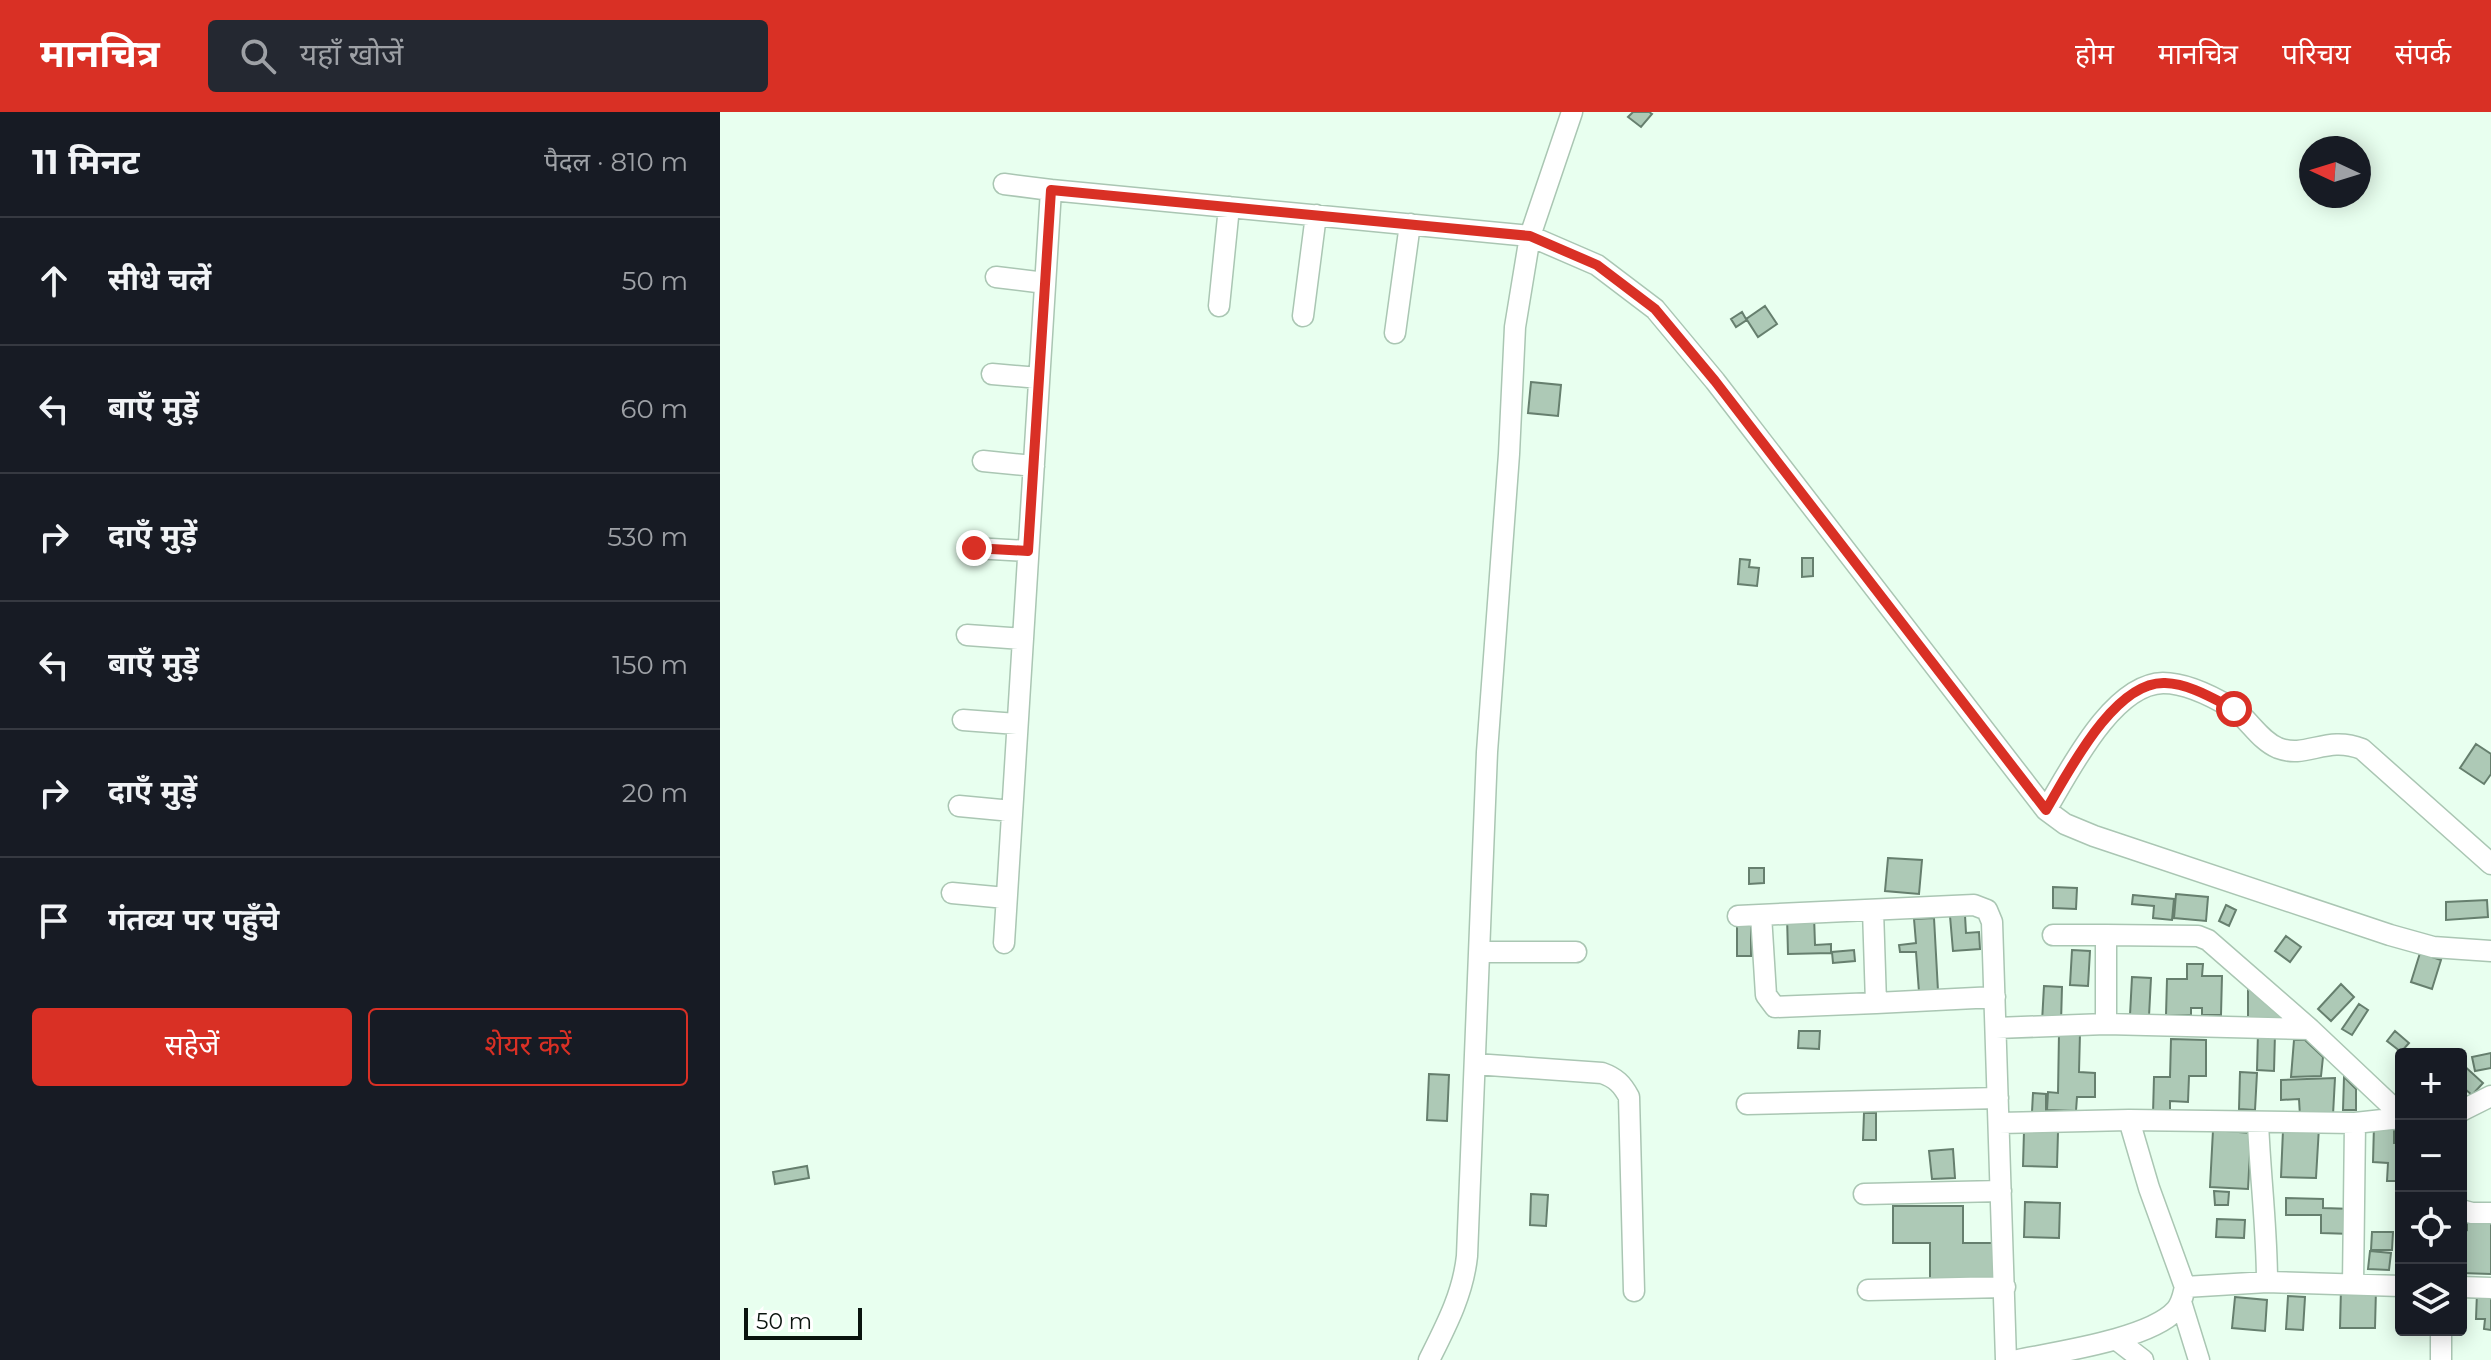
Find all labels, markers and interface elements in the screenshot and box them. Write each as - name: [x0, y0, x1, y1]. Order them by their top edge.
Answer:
- search box: [208, 20, 768, 92]
- text: मानचित्र: [40, 30, 160, 77]
- icon: search: [236, 34, 280, 78]
- text: यहाँ खोजें: [300, 36, 403, 73]
- text: होम: [2075, 37, 2114, 71]
- text: मानचित्र: [2158, 37, 2238, 71]
- text: परिचय: [2282, 37, 2351, 71]
- text: संपर्क: [2395, 37, 2451, 71]
- north arrow: [2299, 136, 2371, 208]
- text: 11 मिनट: [32, 141, 140, 183]
- text: पैदल · 810 m: [544, 146, 688, 178]
- icon: ahead: [32, 259, 76, 303]
- text: सीधे चलें: [108, 261, 211, 298]
- text: 50 m: [622, 265, 688, 297]
- icon: left: [32, 387, 76, 431]
- text: बाएँ मुड़ें: [108, 389, 199, 426]
- text: 60 m: [621, 393, 688, 425]
- icon: right: [32, 515, 76, 559]
- text: दाएँ मुड़ें: [108, 517, 197, 554]
- text: 530 m: [607, 521, 688, 553]
- route end: [956, 530, 992, 566]
- icon: left: [32, 643, 76, 687]
- text: बाएँ मुड़ें: [108, 645, 199, 682]
- text: 150 m: [612, 649, 688, 681]
- route start: [2216, 691, 2252, 727]
- icon: right: [32, 771, 76, 815]
- text: दाएँ मुड़ें: [108, 773, 197, 810]
- text: 20 m: [622, 777, 688, 809]
- icon: arrive: [32, 899, 76, 943]
- text: गंतव्य पर पहुँचे: [108, 901, 279, 938]
- button: सहेजें: [32, 1008, 352, 1086]
- button: शेयर करें: [368, 1008, 688, 1086]
- map controls: [2395, 1048, 2467, 1336]
- button: +: [2395, 1048, 2467, 1120]
- button: −: [2395, 1120, 2467, 1192]
- button: locate: [2395, 1192, 2467, 1264]
- button: layers: [2395, 1264, 2467, 1336]
- scale bar: [744, 1304, 862, 1340]
- text: 50 m: [756, 1308, 812, 1335]

